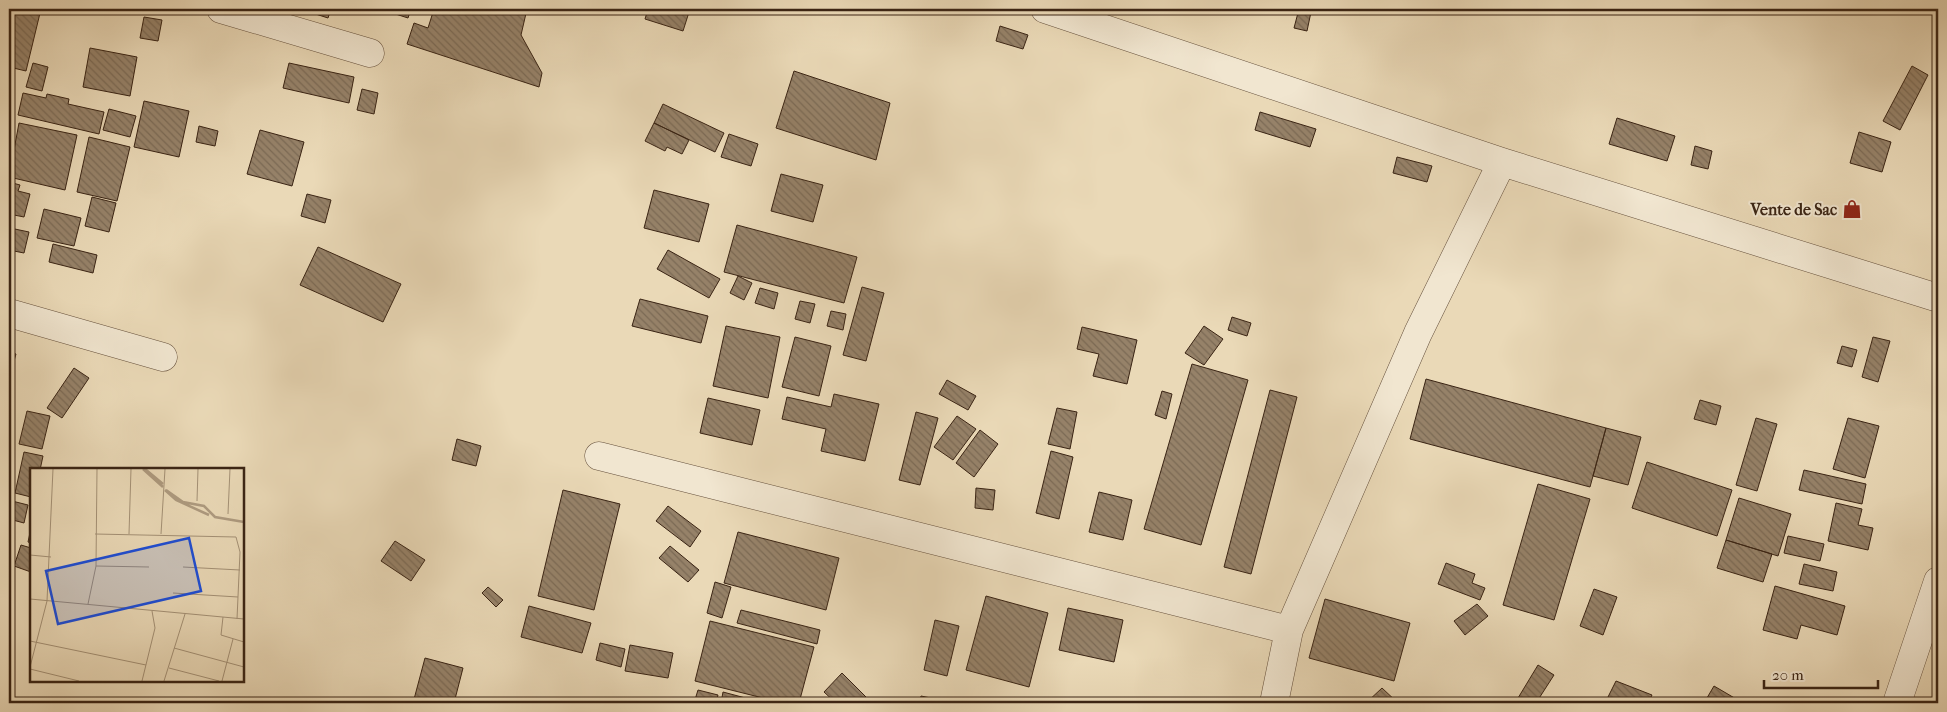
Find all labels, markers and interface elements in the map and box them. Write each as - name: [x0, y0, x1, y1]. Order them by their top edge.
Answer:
- shop icon: Vente de Sac: [1841, 198, 1863, 220]
- place label: Vente de Sac: [1750, 200, 1837, 219]
- inset map: [30, 468, 244, 682]
- scale bar: [1764, 657, 1878, 689]
- text: 20 m: [1772, 666, 1804, 684]

